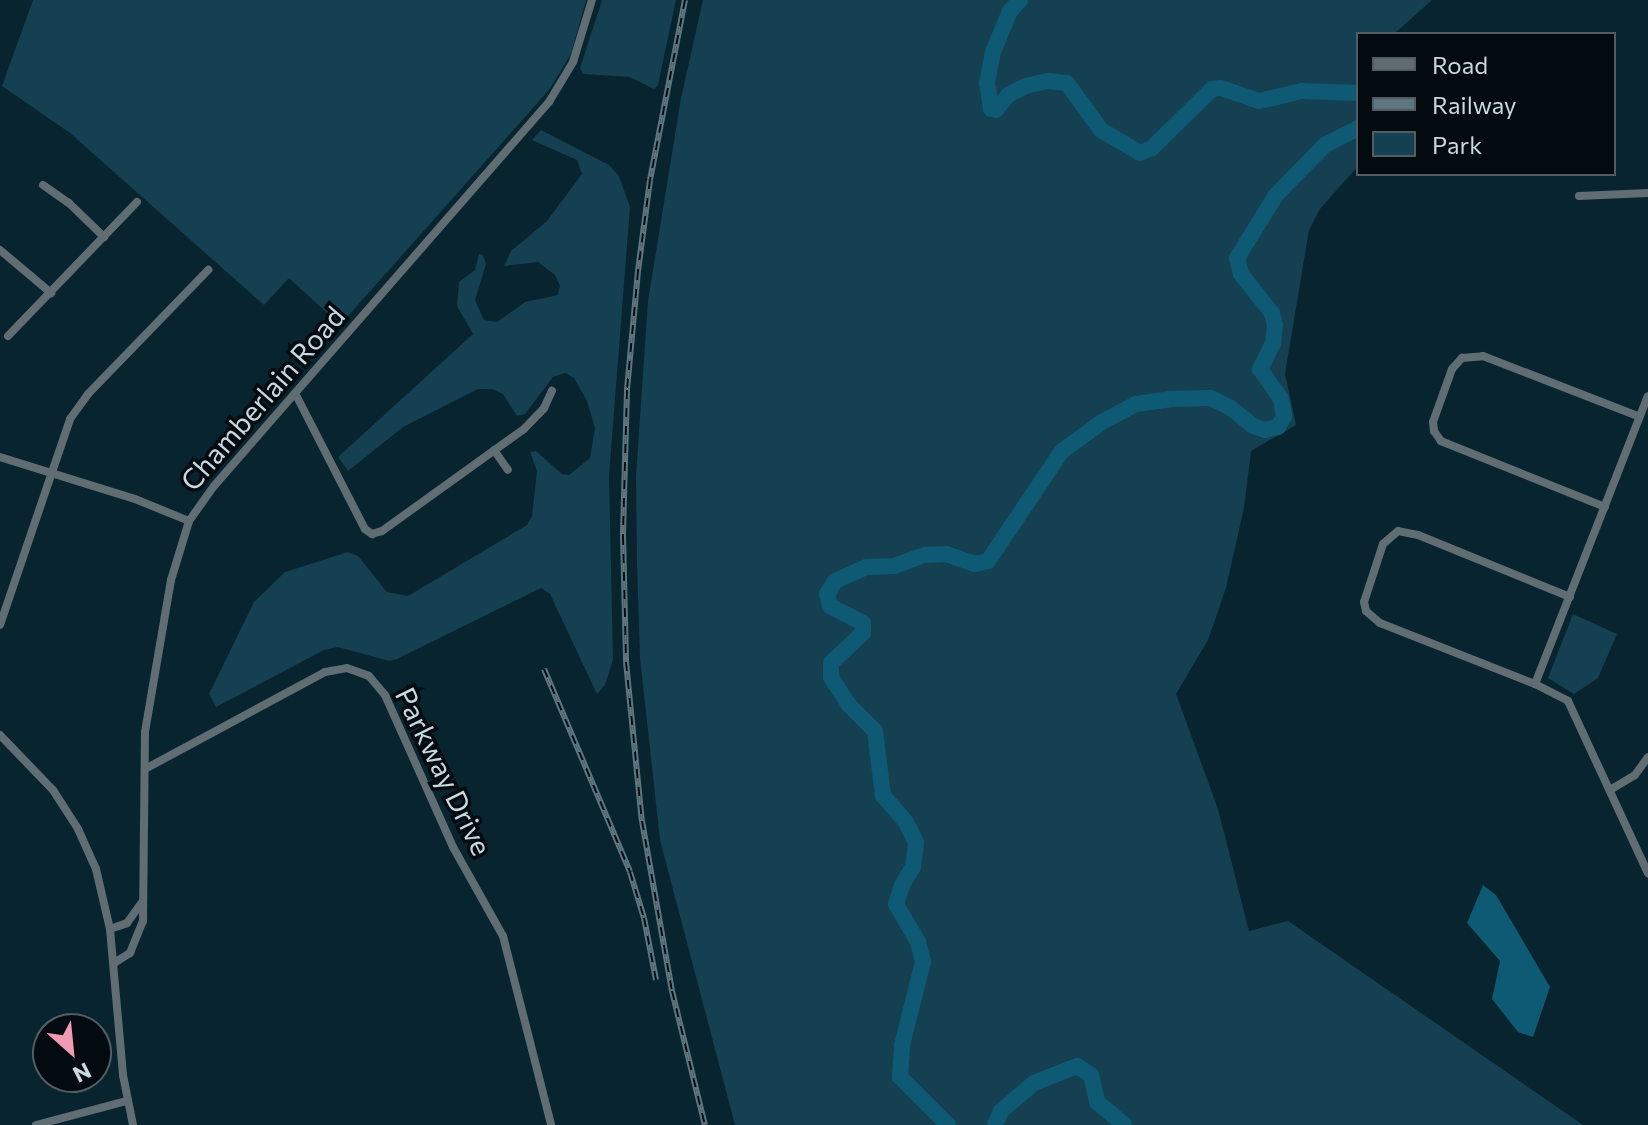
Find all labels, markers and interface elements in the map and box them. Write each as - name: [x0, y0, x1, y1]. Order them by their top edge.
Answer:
- legend: [1356, 32, 1616, 176]
- text: Road: [1432, 50, 1488, 79]
- text: Railway: [1432, 90, 1517, 119]
- text: Park: [1432, 130, 1482, 159]
- street label: Chamberlain Road: [173, 299, 351, 497]
- street label: Parkway Drive: [389, 682, 499, 860]
- north arrow: [32, 1013, 112, 1093]
- text: N: [69, 1057, 96, 1089]

